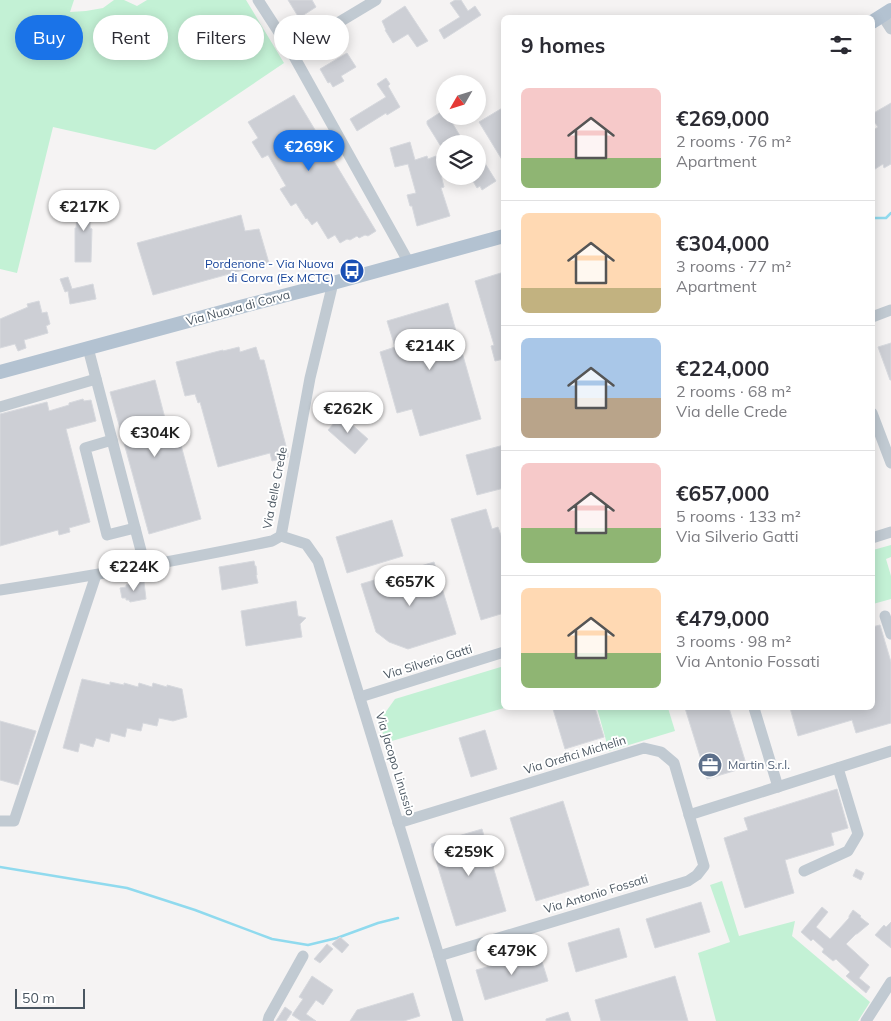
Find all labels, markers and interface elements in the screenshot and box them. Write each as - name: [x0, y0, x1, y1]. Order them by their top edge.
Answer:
- chip: Buy: [15, 15, 83, 60]
- chip: Rent: [93, 15, 168, 60]
- chip: Filters: [178, 15, 264, 60]
- chip: New: [274, 15, 349, 60]
- icon: filters: [827, 31, 855, 59]
- text: 9 homes: [521, 32, 605, 58]
- north arrow: [436, 75, 486, 125]
- map controls: [436, 75, 486, 185]
- text: €269,000: [676, 105, 769, 131]
- icon: home: [561, 108, 621, 168]
- pin: €269K: [274, 130, 344, 172]
- text: 2 rooms · 76 m²: [676, 131, 791, 151]
- button: layers: [436, 135, 486, 185]
- text: €269K: [284, 136, 334, 156]
- text: Apartment: [676, 151, 757, 171]
- pin: €217K: [49, 190, 119, 232]
- text: €217K: [59, 196, 109, 216]
- text: €304,000: [676, 230, 769, 256]
- icon: home: [561, 233, 621, 293]
- place label: Pordenone - Via Nuova di Corva (Ex MCTC): [205, 256, 334, 285]
- text: 3 rooms · 77 m²: [676, 256, 791, 276]
- bus stop icon: Pordenone - Via Nuova di Corva (Ex MCTC): [339, 258, 365, 284]
- text: Apartment: [676, 276, 757, 296]
- street label: Via Nuova di Corva: [184, 286, 291, 329]
- pin: €214K: [395, 328, 465, 371]
- text: €214K: [405, 335, 455, 355]
- text: €224,000: [676, 355, 769, 381]
- icon: home: [561, 358, 621, 418]
- text: 2 rooms · 68 m²: [676, 381, 791, 401]
- pin: €262K: [313, 392, 383, 434]
- text: €262K: [323, 398, 373, 418]
- text: Via delle Crede: [676, 401, 787, 421]
- pin: €304K: [120, 416, 190, 458]
- text: €304K: [130, 422, 180, 442]
- street label: Via delle Crede: [259, 446, 290, 530]
- text: €657,000: [676, 480, 769, 506]
- icon: home: [561, 483, 621, 543]
- text: 5 rooms · 133 m²: [676, 506, 801, 526]
- text: Via Silverio Gatti: [676, 526, 798, 546]
- pin: €224K: [99, 550, 169, 592]
- text: €224K: [109, 556, 159, 576]
- pin: €657K: [375, 564, 445, 607]
- text: €657K: [385, 571, 435, 591]
- text: €479,000: [676, 605, 769, 631]
- icon: home: [561, 608, 621, 668]
- text: 3 rooms · 98 m²: [676, 631, 791, 651]
- street label: Via Silverio Gatti: [382, 641, 474, 682]
- text: Via Antonio Fossati: [676, 651, 820, 671]
- street label: Via Jacopo Linussio: [373, 710, 418, 818]
- street label: Via Orefici Michelin: [522, 732, 628, 777]
- office icon: Martin S.r.l.: [697, 752, 723, 778]
- place label: Martin S.r.l.: [728, 757, 790, 772]
- pin: €259K: [434, 834, 504, 877]
- text: €259K: [444, 841, 494, 861]
- street label: Via Antonio Fossati: [542, 871, 650, 916]
- pin: €479K: [477, 934, 547, 976]
- text: €479K: [487, 940, 537, 960]
- scale bar: [15, 986, 85, 1009]
- text: 50 m: [22, 989, 55, 1007]

